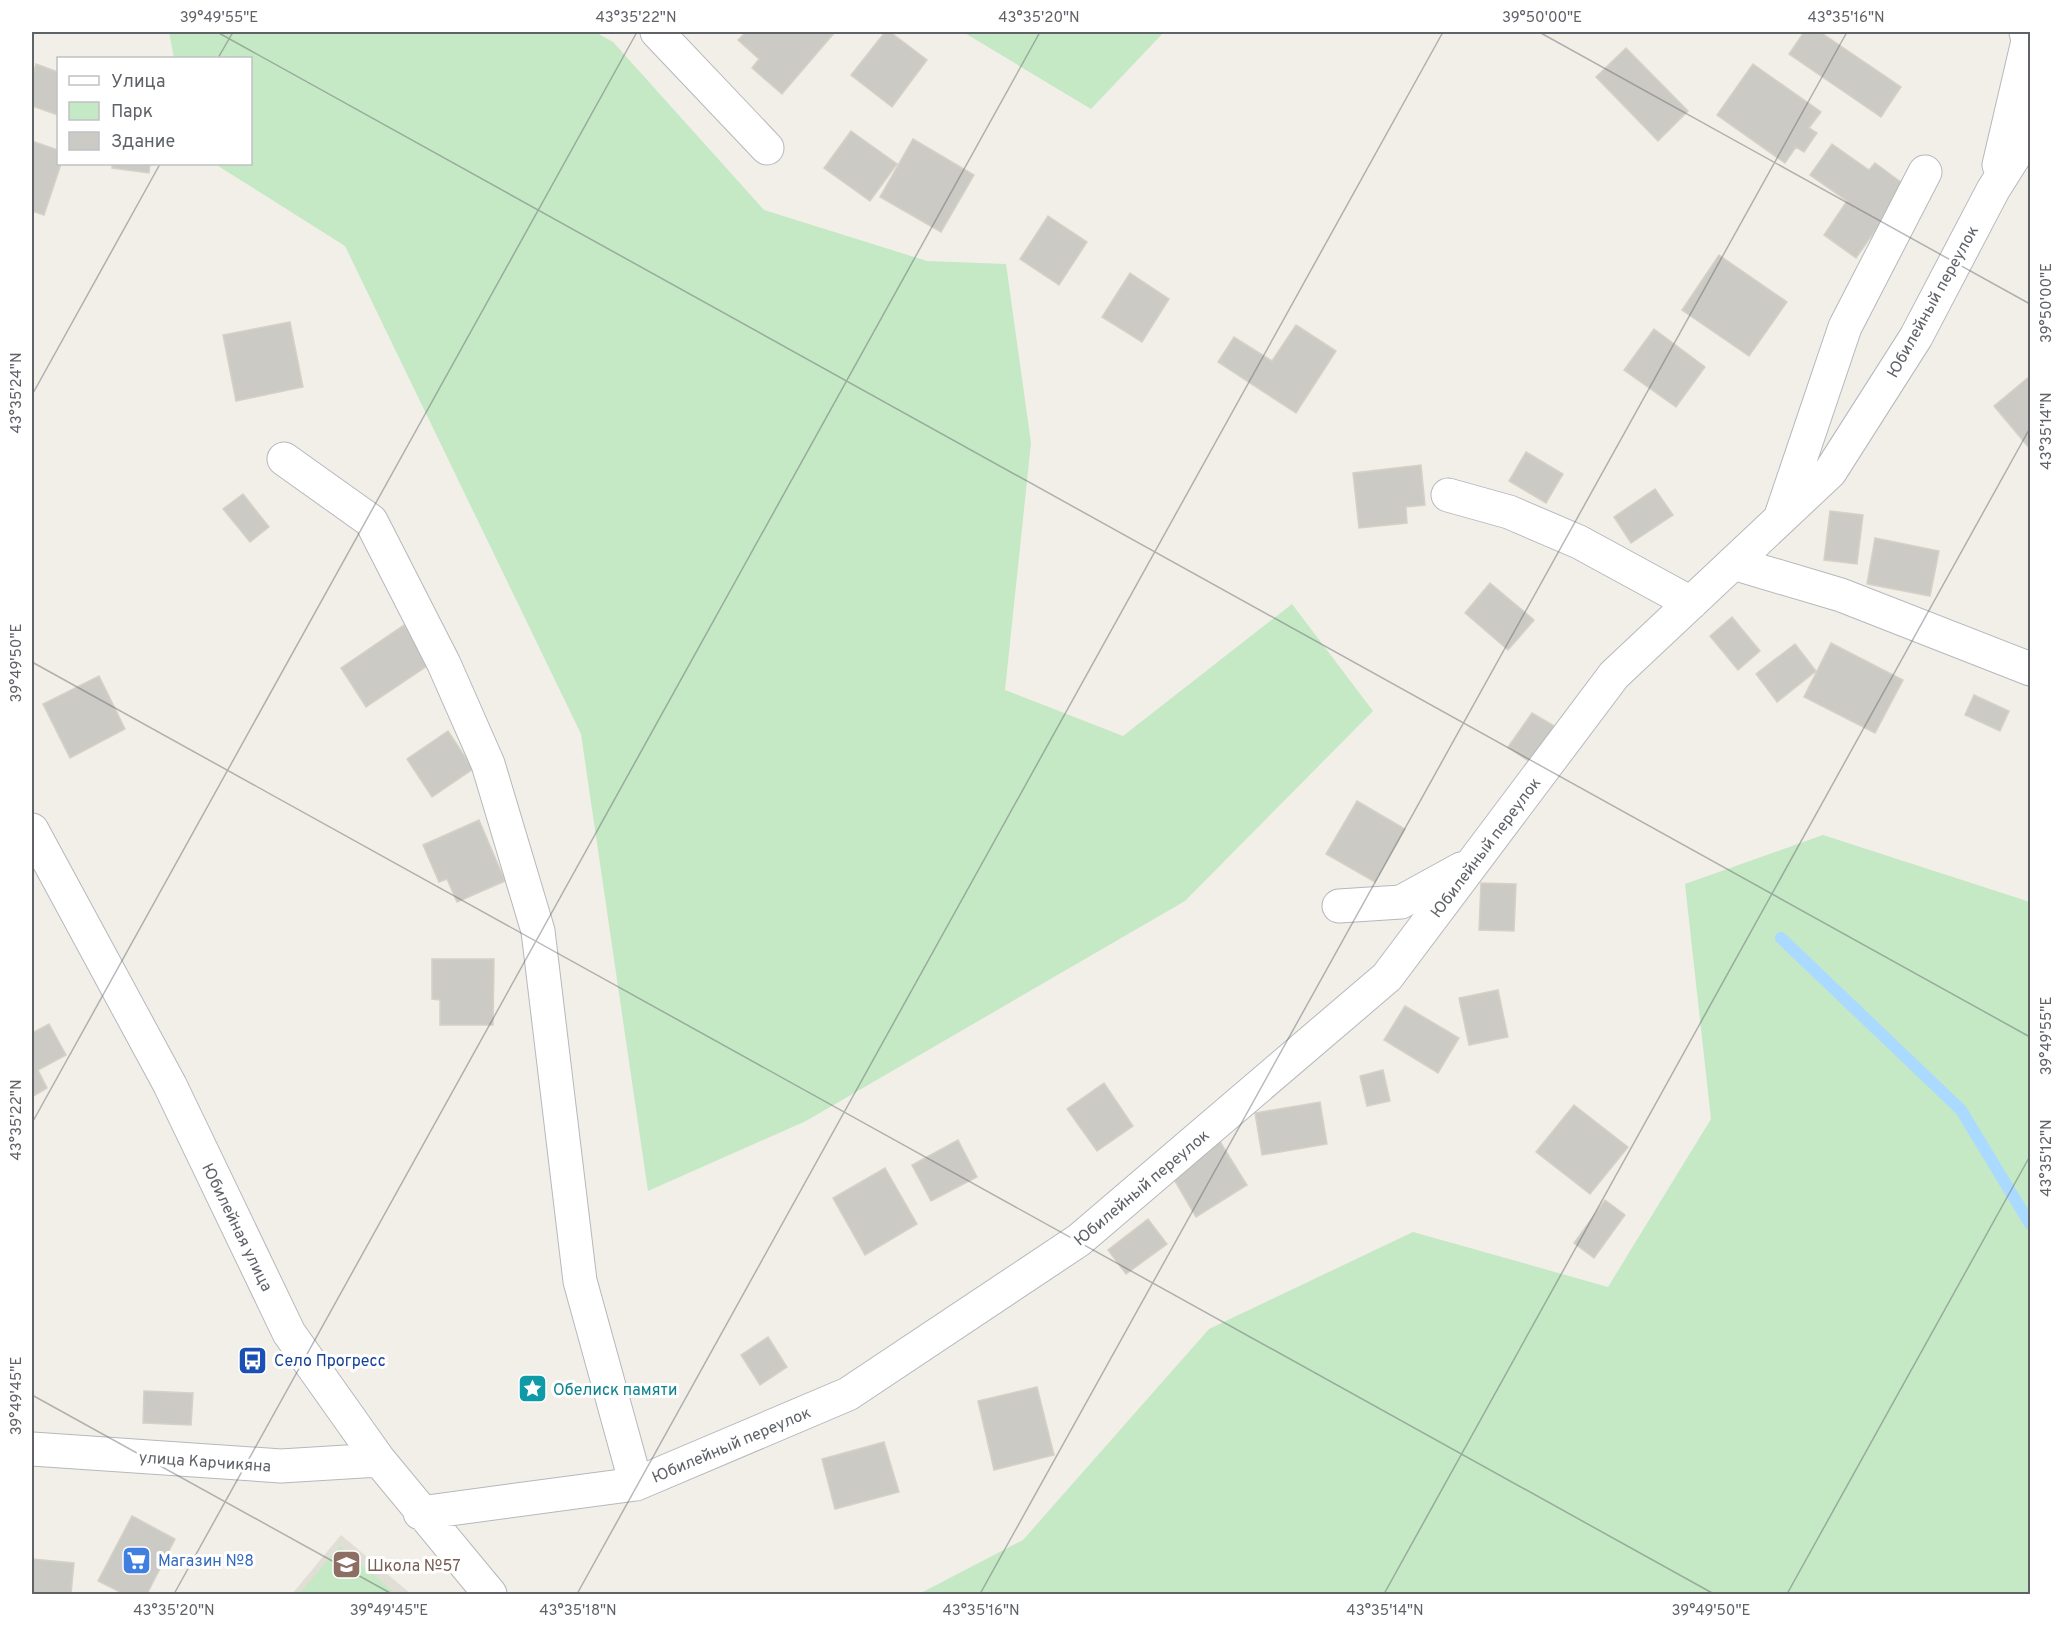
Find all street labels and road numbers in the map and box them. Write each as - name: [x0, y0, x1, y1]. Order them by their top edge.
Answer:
- street label: Юбилейный переулок: [1884, 222, 1984, 382]
- street label: Юбилейный переулок: [1427, 774, 1546, 922]
- street label: Юбилейный переулок: [1070, 1126, 1214, 1251]
- street label: Юбилейная улица: [196, 1160, 276, 1295]
- street label: Юбилейный переулок: [649, 1403, 814, 1488]
- street label: улица Карчикяна: [138, 1448, 272, 1478]

